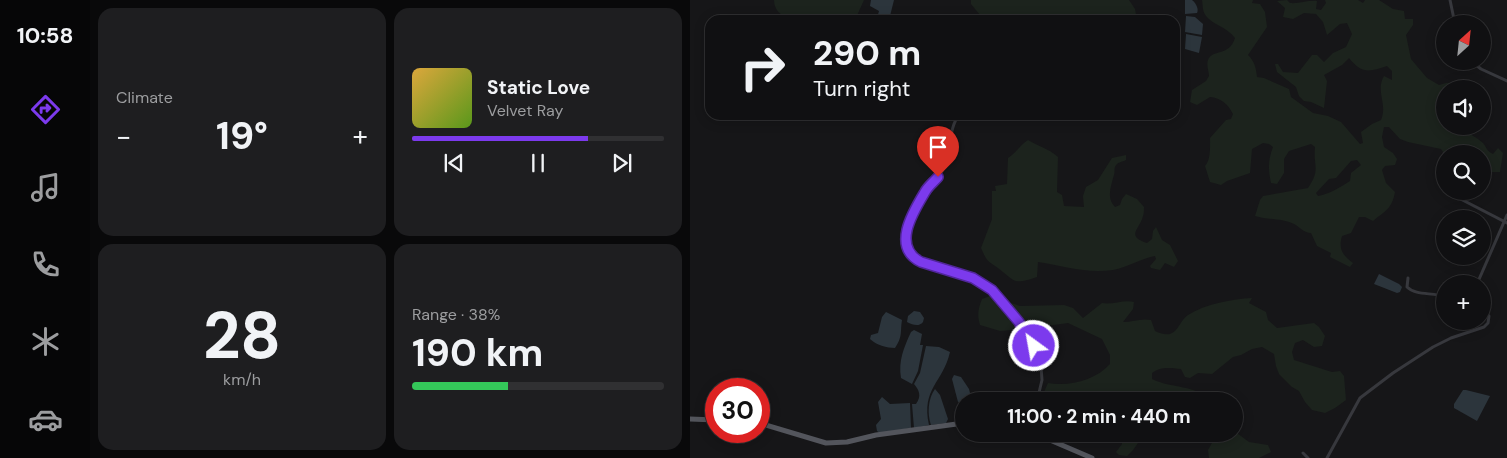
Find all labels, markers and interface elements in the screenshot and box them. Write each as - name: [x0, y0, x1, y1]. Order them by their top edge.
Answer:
- north arrow: [1436, 15, 1491, 70]
- map controls: [1436, 15, 1491, 330]
- text: 10:58: [17, 21, 73, 50]
- text: 290 m: [813, 30, 921, 76]
- icon: right: [730, 35, 795, 100]
- text: Turn right: [813, 74, 910, 103]
- text: Static Love: [487, 75, 590, 100]
- button: sound: [1436, 80, 1491, 135]
- text: Climate: [116, 87, 173, 108]
- icon: directions: [28, 92, 63, 127]
- text: Velvet Ray: [487, 100, 563, 121]
- text: 19°: [216, 111, 268, 161]
- text: −: [116, 118, 131, 155]
- text: +: [353, 118, 368, 155]
- pin: [917, 126, 959, 177]
- icon: arrive: [924, 133, 952, 161]
- button: search: [1436, 145, 1491, 200]
- icon: previous: [440, 149, 468, 177]
- icon: pause: [524, 149, 552, 177]
- icon: next: [608, 149, 636, 177]
- icon: music: [28, 170, 63, 205]
- button: layers: [1436, 210, 1491, 265]
- icon: phone: [28, 247, 63, 282]
- button: +: [1436, 275, 1491, 330]
- text: 28: [203, 294, 281, 378]
- text: Range · 38%: [412, 304, 500, 325]
- position arrow: [1007, 319, 1059, 371]
- icon: climate: [28, 324, 63, 359]
- text: 190 km: [412, 328, 543, 378]
- text: km/h: [223, 369, 261, 390]
- speed limit sign: 30: [705, 378, 770, 443]
- icon: car: [28, 402, 63, 437]
- text: 11:00 · 2 min · 440 m: [1007, 404, 1191, 429]

